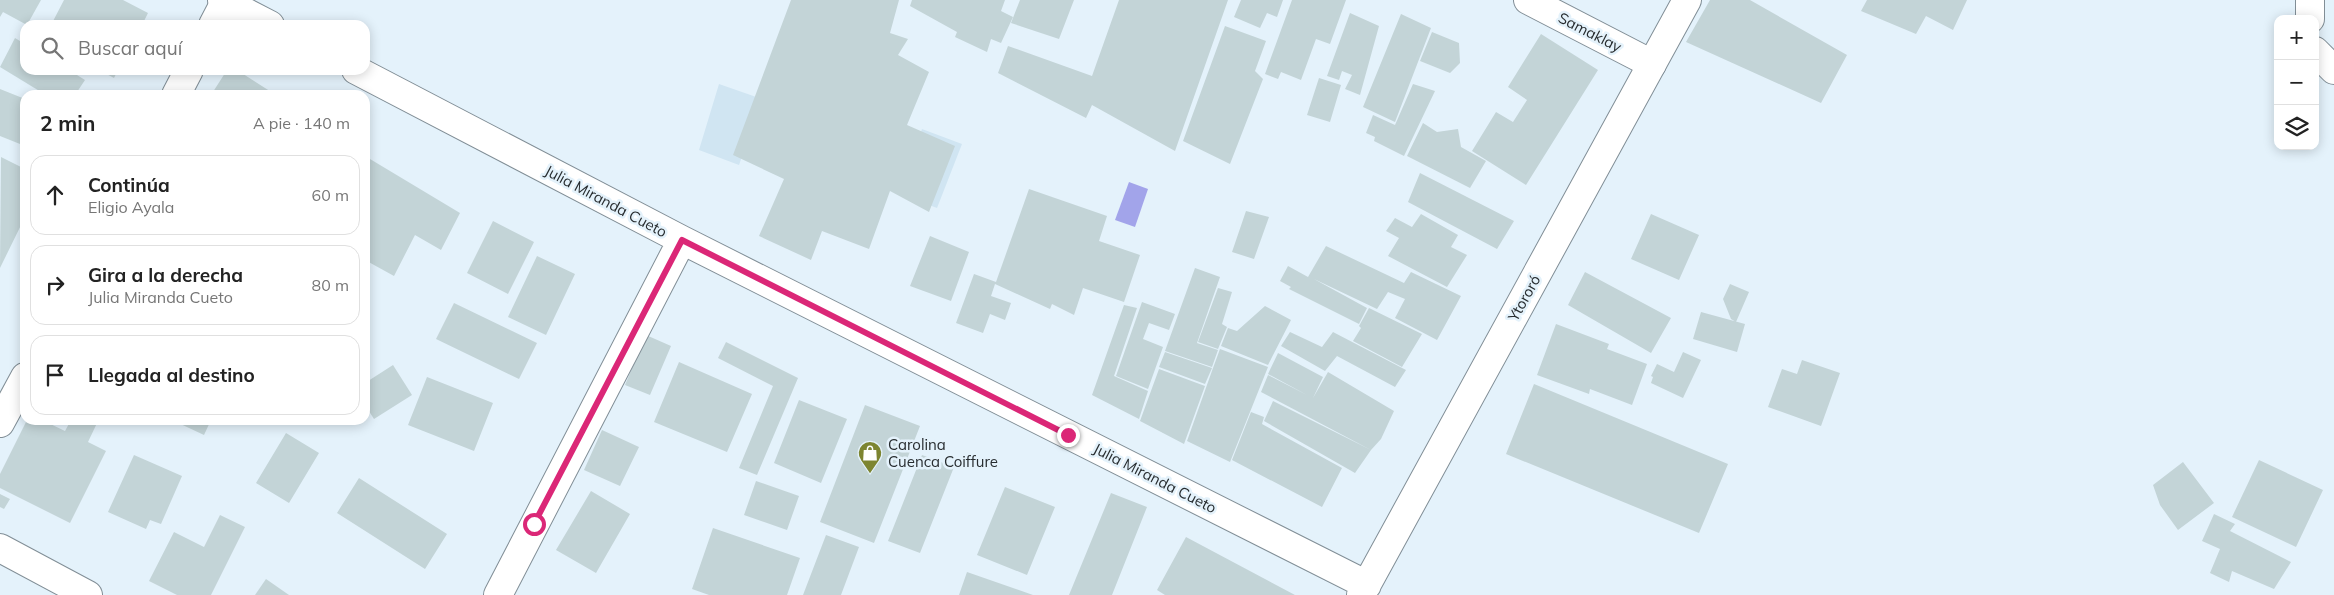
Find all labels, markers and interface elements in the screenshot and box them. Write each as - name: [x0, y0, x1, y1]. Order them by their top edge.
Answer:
- street label: Samaklay: [1555, 8, 1625, 56]
- map controls: [2274, 15, 2319, 150]
- button: +: [2274, 15, 2319, 60]
- search box: [20, 20, 370, 75]
- icon: search: [38, 34, 66, 62]
- text: Buscar aquí: [78, 36, 182, 60]
- button: −: [2274, 60, 2319, 105]
- button: layers: [2274, 105, 2319, 150]
- text: 2 min: [40, 110, 95, 136]
- text: A pie · 140 m: [253, 113, 350, 133]
- street label: Julia Miranda Cueto: [542, 161, 670, 241]
- text: Continúa: [88, 173, 170, 197]
- icon: ahead: [41, 181, 69, 209]
- text: 60 m: [312, 185, 349, 205]
- text: Eligio Ayala: [88, 197, 174, 217]
- text: Gira a la derecha: [88, 263, 243, 287]
- icon: right: [41, 271, 69, 299]
- street label: Ytororó: [1503, 271, 1544, 325]
- text: 80 m: [312, 275, 349, 295]
- text: Julia Miranda Cueto: [88, 287, 233, 307]
- icon: arrive: [41, 361, 69, 389]
- text: Llegada al destino: [88, 363, 255, 387]
- route end: [1057, 424, 1080, 447]
- place label: Carolina Cuenca Coiffure: [888, 435, 998, 471]
- street label: Julia Miranda Cueto: [1090, 439, 1220, 517]
- shop icon: Carolina Cuenca Coiffure: [857, 440, 883, 474]
- route start: [523, 513, 546, 536]

